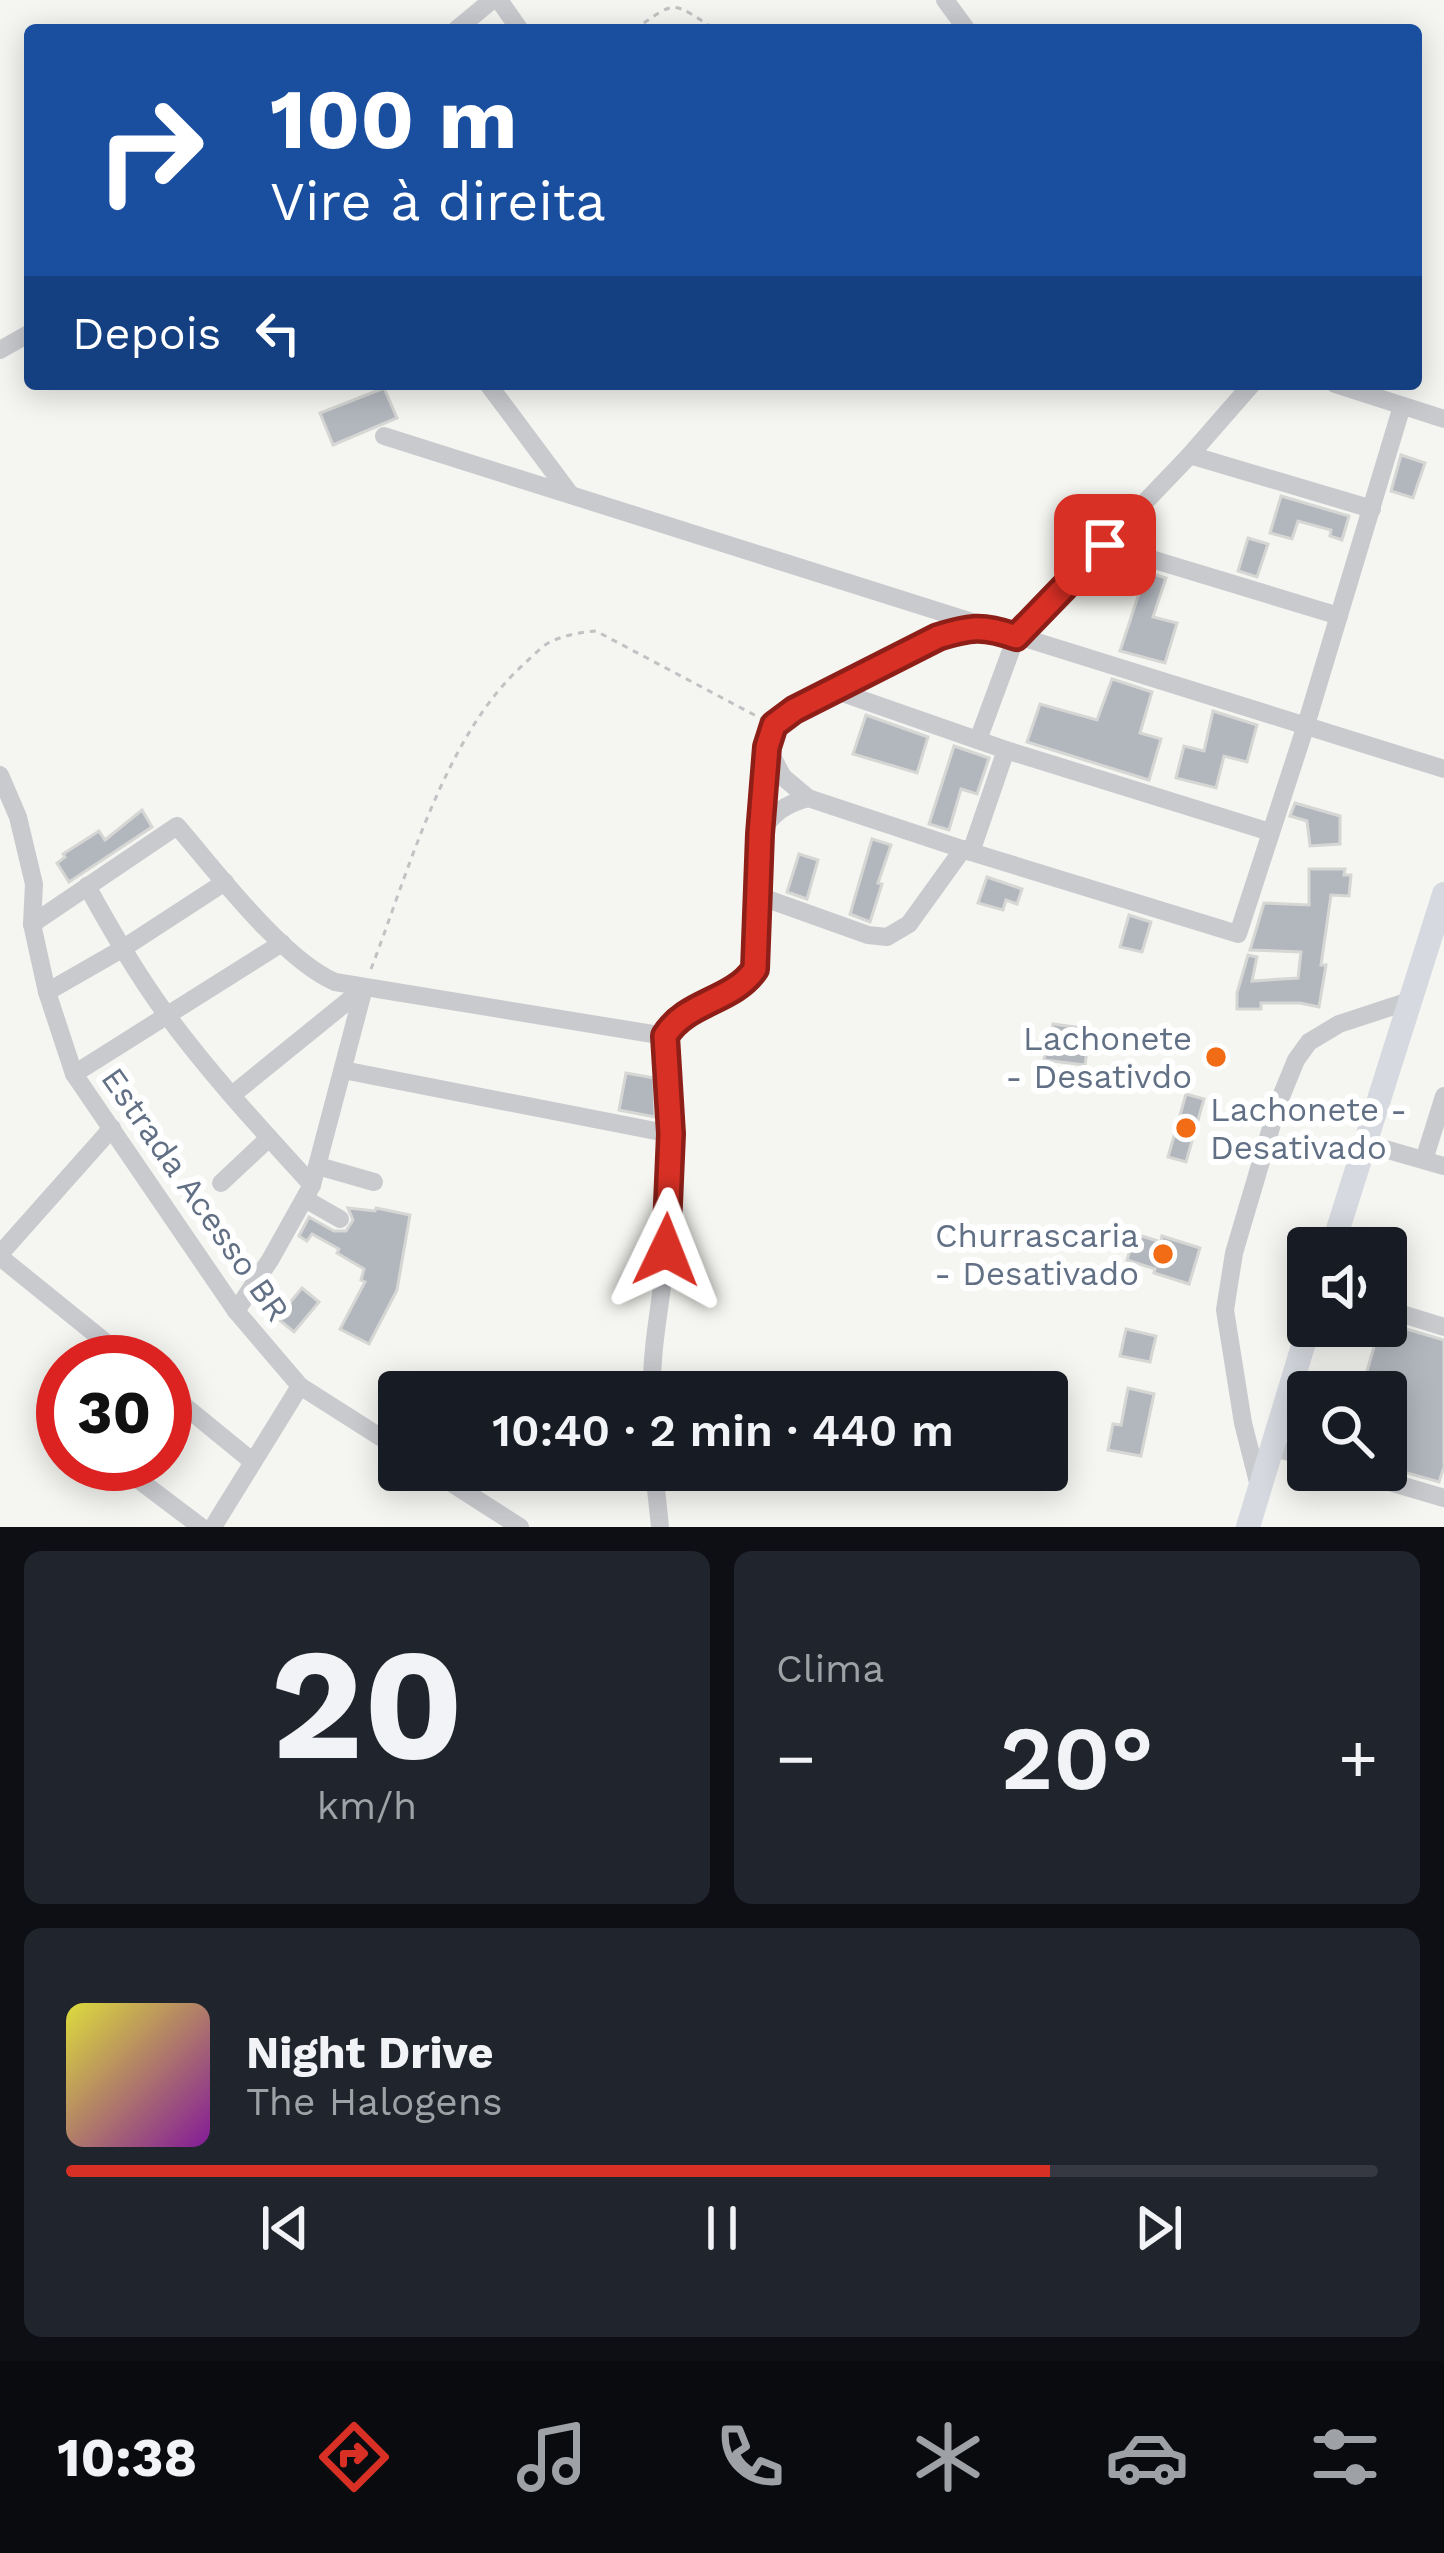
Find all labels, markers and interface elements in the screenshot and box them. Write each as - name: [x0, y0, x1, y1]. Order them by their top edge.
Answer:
- text: 100 m: [270, 70, 517, 168]
- icon: right: [72, 72, 228, 228]
- text: Vire à direita: [270, 170, 606, 233]
- icon: left: [245, 300, 311, 366]
- text: Depois: [72, 307, 221, 360]
- pin: [1054, 494, 1156, 596]
- icon: arrive: [1072, 512, 1138, 578]
- place label: Lachonete - Desativdo: [1005, 1019, 1192, 1096]
- marker: Lachonete - Desativdo: [1203, 1044, 1229, 1070]
- street label: Estrada Acesso BR: [93, 1060, 298, 1329]
- place label: Lachonete - Desativado: [1210, 1090, 1407, 1167]
- marker: Lachonete - Desativado: [1173, 1115, 1199, 1141]
- position arrow: [603, 1187, 729, 1313]
- place label: Churrascaria - Desativado: [934, 1216, 1139, 1293]
- map controls: [1287, 1227, 1407, 1491]
- button: sound: [1287, 1227, 1407, 1347]
- marker: Churrascaria - Desativado: [1150, 1241, 1176, 1267]
- speed limit sign: 30: [36, 1335, 192, 1491]
- button: search: [1287, 1371, 1407, 1491]
- text: 10:40 · 2 min · 440 m: [492, 1404, 954, 1457]
- text: 20: [270, 1613, 464, 1796]
- text: Clima: [776, 1646, 884, 1691]
- text: 20°: [1000, 1705, 1154, 1811]
- text: −: [776, 1720, 816, 1797]
- text: +: [1338, 1720, 1378, 1797]
- text: km/h: [317, 1783, 417, 1828]
- text: Night Drive: [246, 2026, 494, 2079]
- text: The Halogens: [246, 2079, 502, 2124]
- icon: previous: [252, 2195, 318, 2261]
- icon: pause: [689, 2195, 755, 2261]
- icon: next: [1126, 2195, 1192, 2261]
- icon: directions: [312, 2415, 396, 2499]
- icon: music: [510, 2415, 594, 2499]
- icon: phone: [708, 2415, 792, 2499]
- icon: climate: [906, 2415, 990, 2499]
- icon: car: [1105, 2415, 1189, 2499]
- icon: filters: [1303, 2415, 1387, 2499]
- text: 10:38: [57, 2426, 197, 2489]

